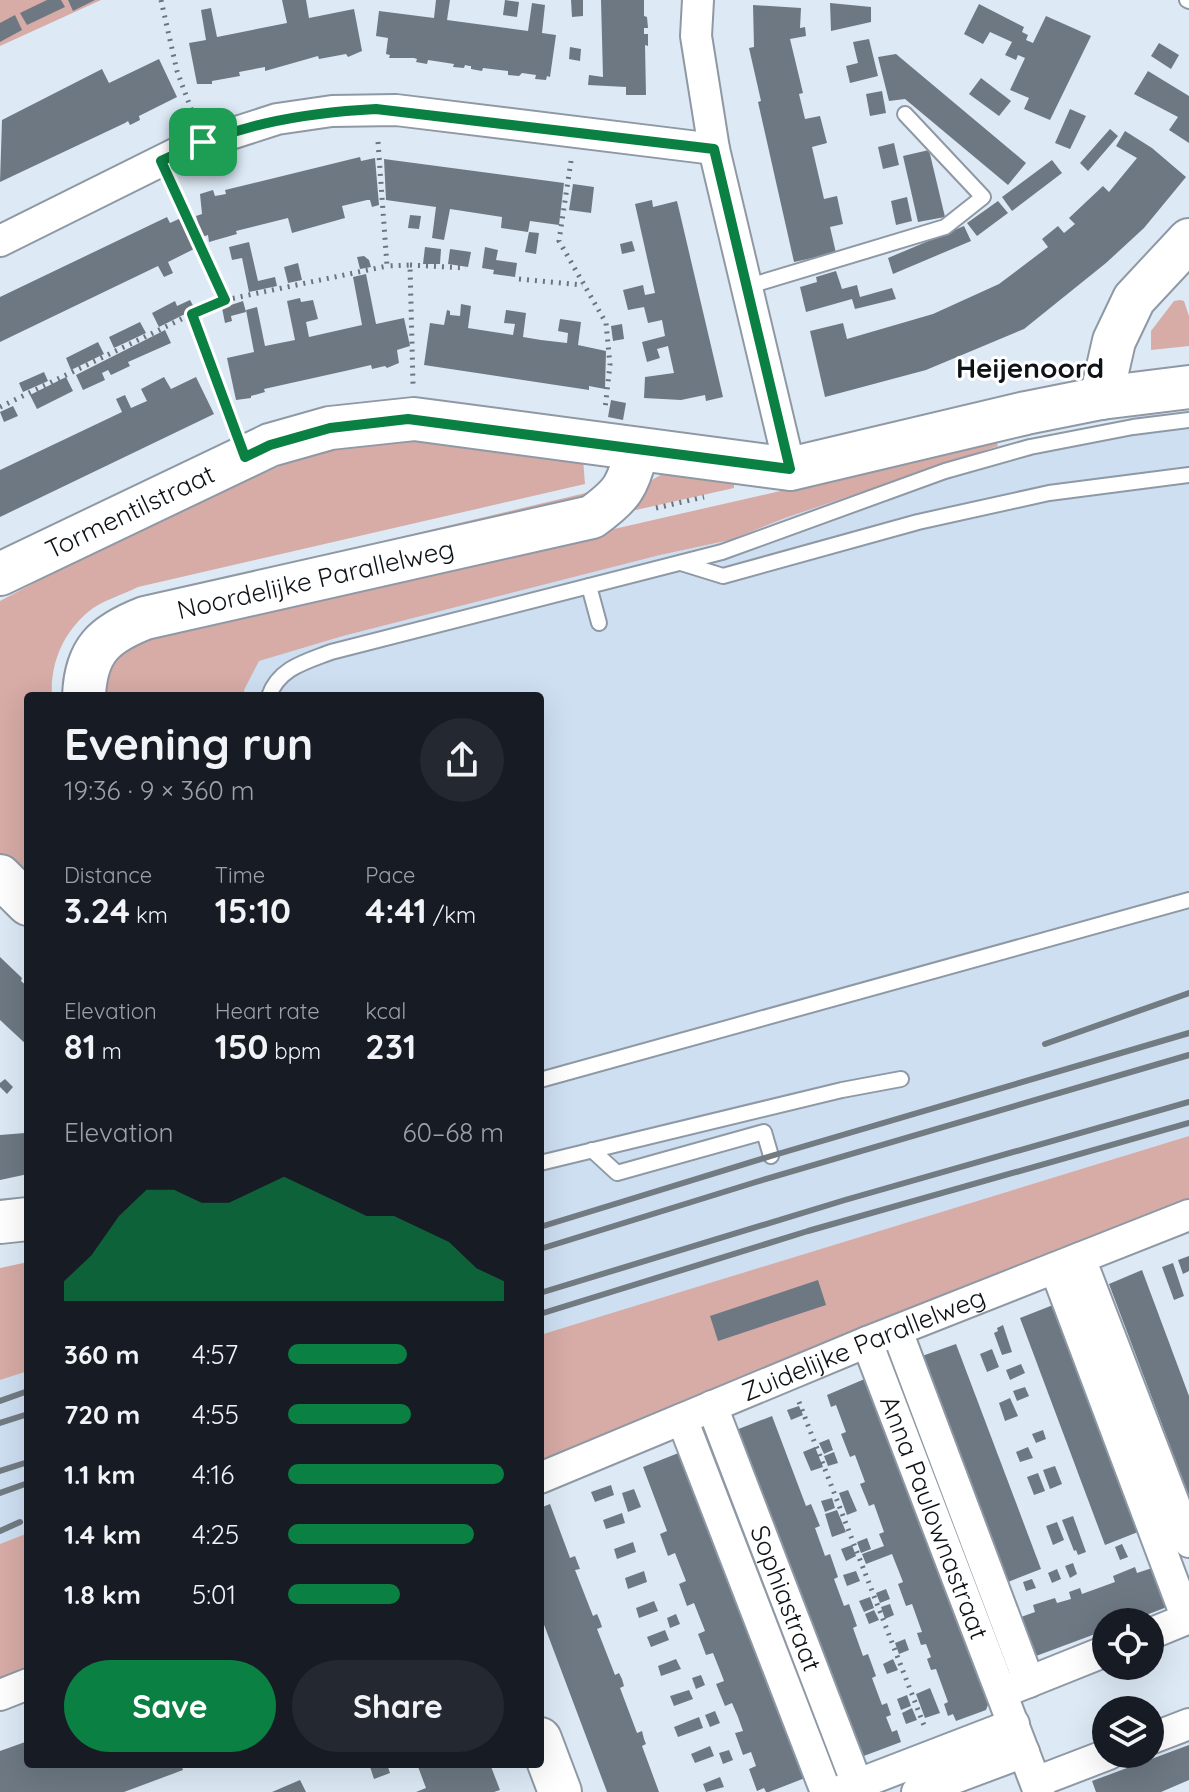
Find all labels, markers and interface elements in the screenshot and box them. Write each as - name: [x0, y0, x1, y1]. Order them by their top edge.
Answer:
- pin: [169, 108, 237, 176]
- icon: arrive: [181, 120, 225, 164]
- district label: Heijenoord: [956, 350, 1104, 385]
- street label: Tormentilstraat: [40, 457, 220, 566]
- street label: Noordelijke Parallelweg: [174, 532, 457, 626]
- text: Evening run: [64, 716, 313, 771]
- button: share: [420, 718, 504, 802]
- text: 19:36 · 9 × 360 m: [64, 774, 255, 807]
- text: Distance: [64, 861, 152, 889]
- text: Time: [215, 861, 265, 889]
- text: Pace: [365, 861, 416, 889]
- text: 3.24: [64, 889, 130, 932]
- text: 15:10: [215, 889, 291, 932]
- text: 4:41: [365, 889, 427, 932]
- text: km: [130, 901, 168, 929]
- text: /km: [427, 901, 476, 929]
- text: Elevation: [64, 997, 157, 1025]
- text: Heart rate: [215, 997, 320, 1025]
- text: kcal: [365, 997, 406, 1025]
- text: 81: [64, 1025, 96, 1068]
- text: 150: [215, 1025, 268, 1068]
- text: 231: [365, 1025, 416, 1068]
- text: m: [96, 1037, 122, 1065]
- text: bpm: [268, 1037, 321, 1065]
- text: Elevation: [64, 1116, 174, 1149]
- text: 60–68 m: [402, 1116, 504, 1149]
- street label: Zuidelijke Parallelweg: [737, 1280, 990, 1408]
- text: 360 m: [64, 1338, 140, 1371]
- text: 4:57: [192, 1338, 238, 1371]
- street label: Anna Paulownastraat: [873, 1391, 996, 1644]
- text: 720 m: [64, 1398, 140, 1431]
- text: 4:55: [192, 1398, 239, 1431]
- text: 1.1 km: [64, 1458, 135, 1491]
- text: 4:16: [192, 1458, 234, 1491]
- text: 1.4 km: [64, 1518, 141, 1551]
- text: 4:25: [192, 1518, 239, 1551]
- street label: Sophiastraat: [743, 1521, 829, 1676]
- text: 1.8 km: [64, 1578, 141, 1611]
- text: 5:01: [192, 1578, 236, 1611]
- map controls: [1092, 1608, 1164, 1768]
- button: locate: [1092, 1608, 1164, 1680]
- button: Save: [64, 1660, 276, 1752]
- button: Share: [292, 1660, 504, 1752]
- button: layers: [1092, 1696, 1164, 1768]

